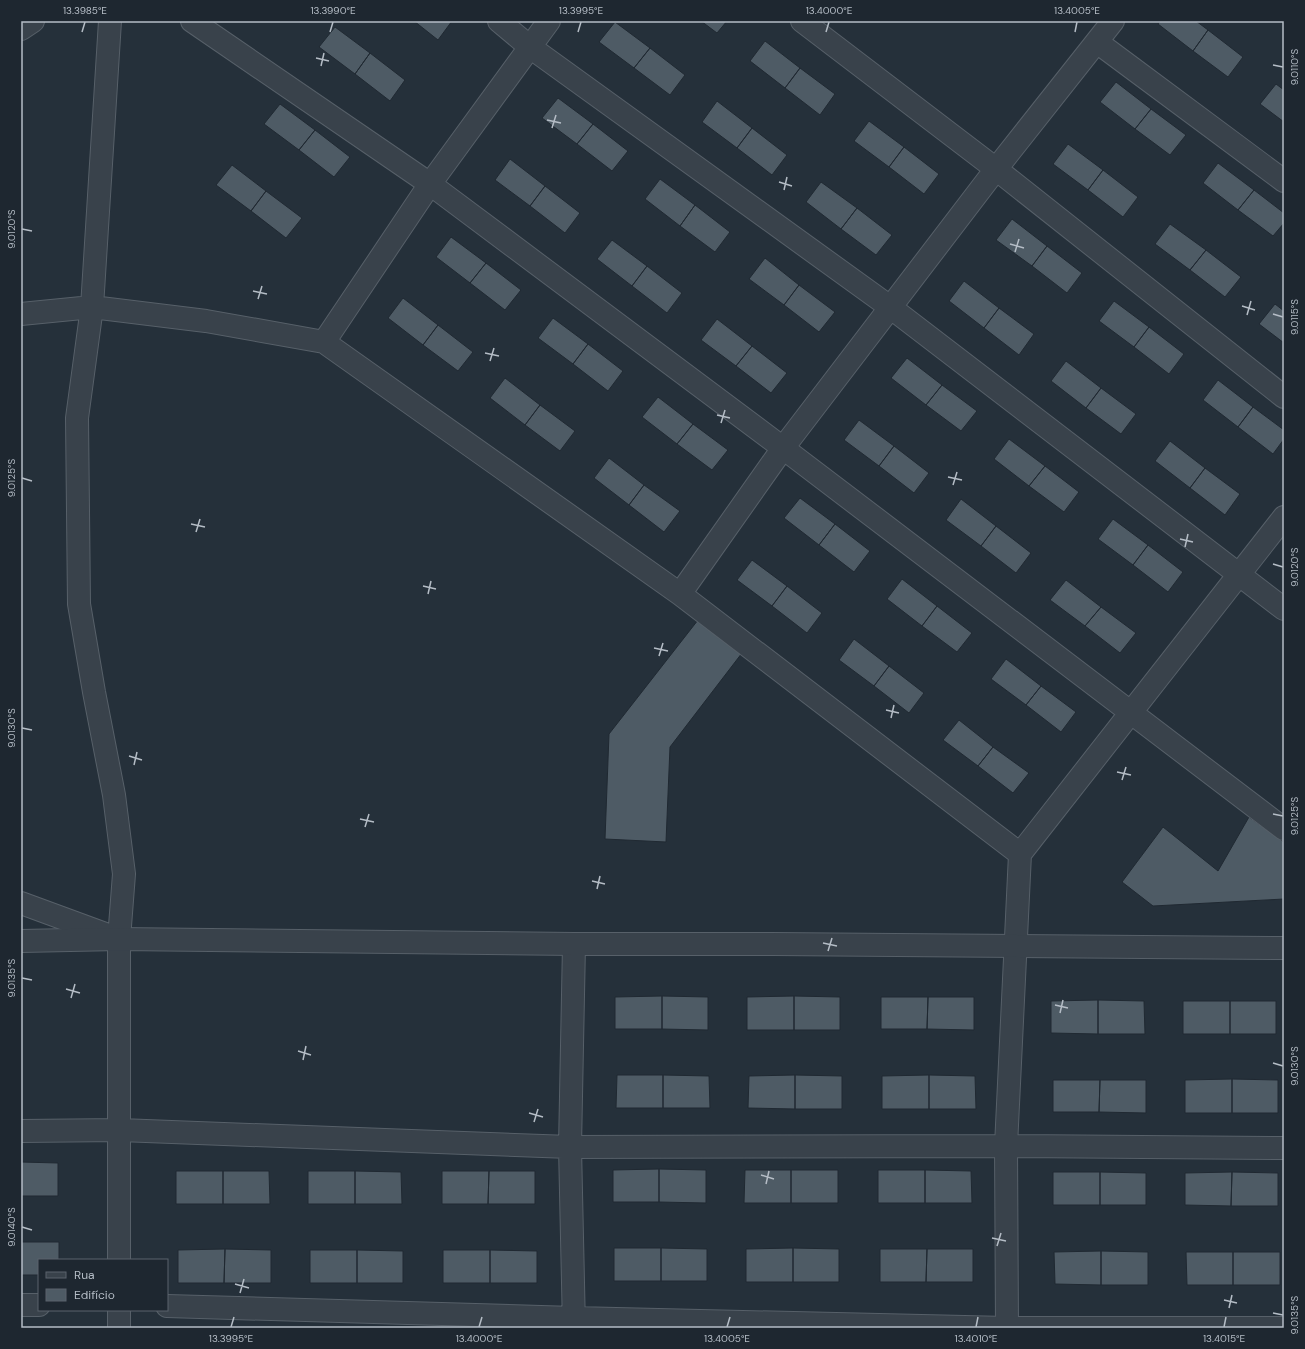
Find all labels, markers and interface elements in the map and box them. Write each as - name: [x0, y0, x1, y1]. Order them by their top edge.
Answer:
- text: 13.3985°E: [63, 4, 107, 17]
- text: 13.3990°E: [310, 4, 356, 17]
- text: 13.3995°E: [559, 4, 604, 17]
- text: 13.4000°E: [806, 4, 853, 17]
- text: 13.4005°E: [1054, 4, 1100, 17]
- text: 9.0110°S: [1288, 48, 1301, 85]
- text: 9.0120°S: [5, 209, 18, 249]
- text: 9.0115°S: [1288, 299, 1301, 335]
- text: 9.0125°S: [5, 459, 18, 497]
- text: 9.0120°S: [1288, 547, 1301, 587]
- text: 9.0130°S: [5, 708, 18, 748]
- text: 9.0125°S: [1288, 797, 1301, 835]
- text: 9.0135°S: [5, 958, 18, 997]
- text: 9.0130°S: [1288, 1046, 1301, 1086]
- text: 9.0140°S: [5, 1207, 18, 1247]
- legend: [38, 1259, 168, 1311]
- text: Rua: [74, 1267, 95, 1283]
- text: Edifício: [74, 1287, 115, 1303]
- text: 9.0135°S: [1288, 1295, 1301, 1334]
- text: 13.3995°E: [209, 1332, 254, 1345]
- text: 13.4000°E: [456, 1332, 503, 1345]
- text: 13.4005°E: [704, 1332, 750, 1345]
- text: 13.4010°E: [955, 1332, 998, 1345]
- text: 13.4015°E: [1203, 1332, 1245, 1345]

